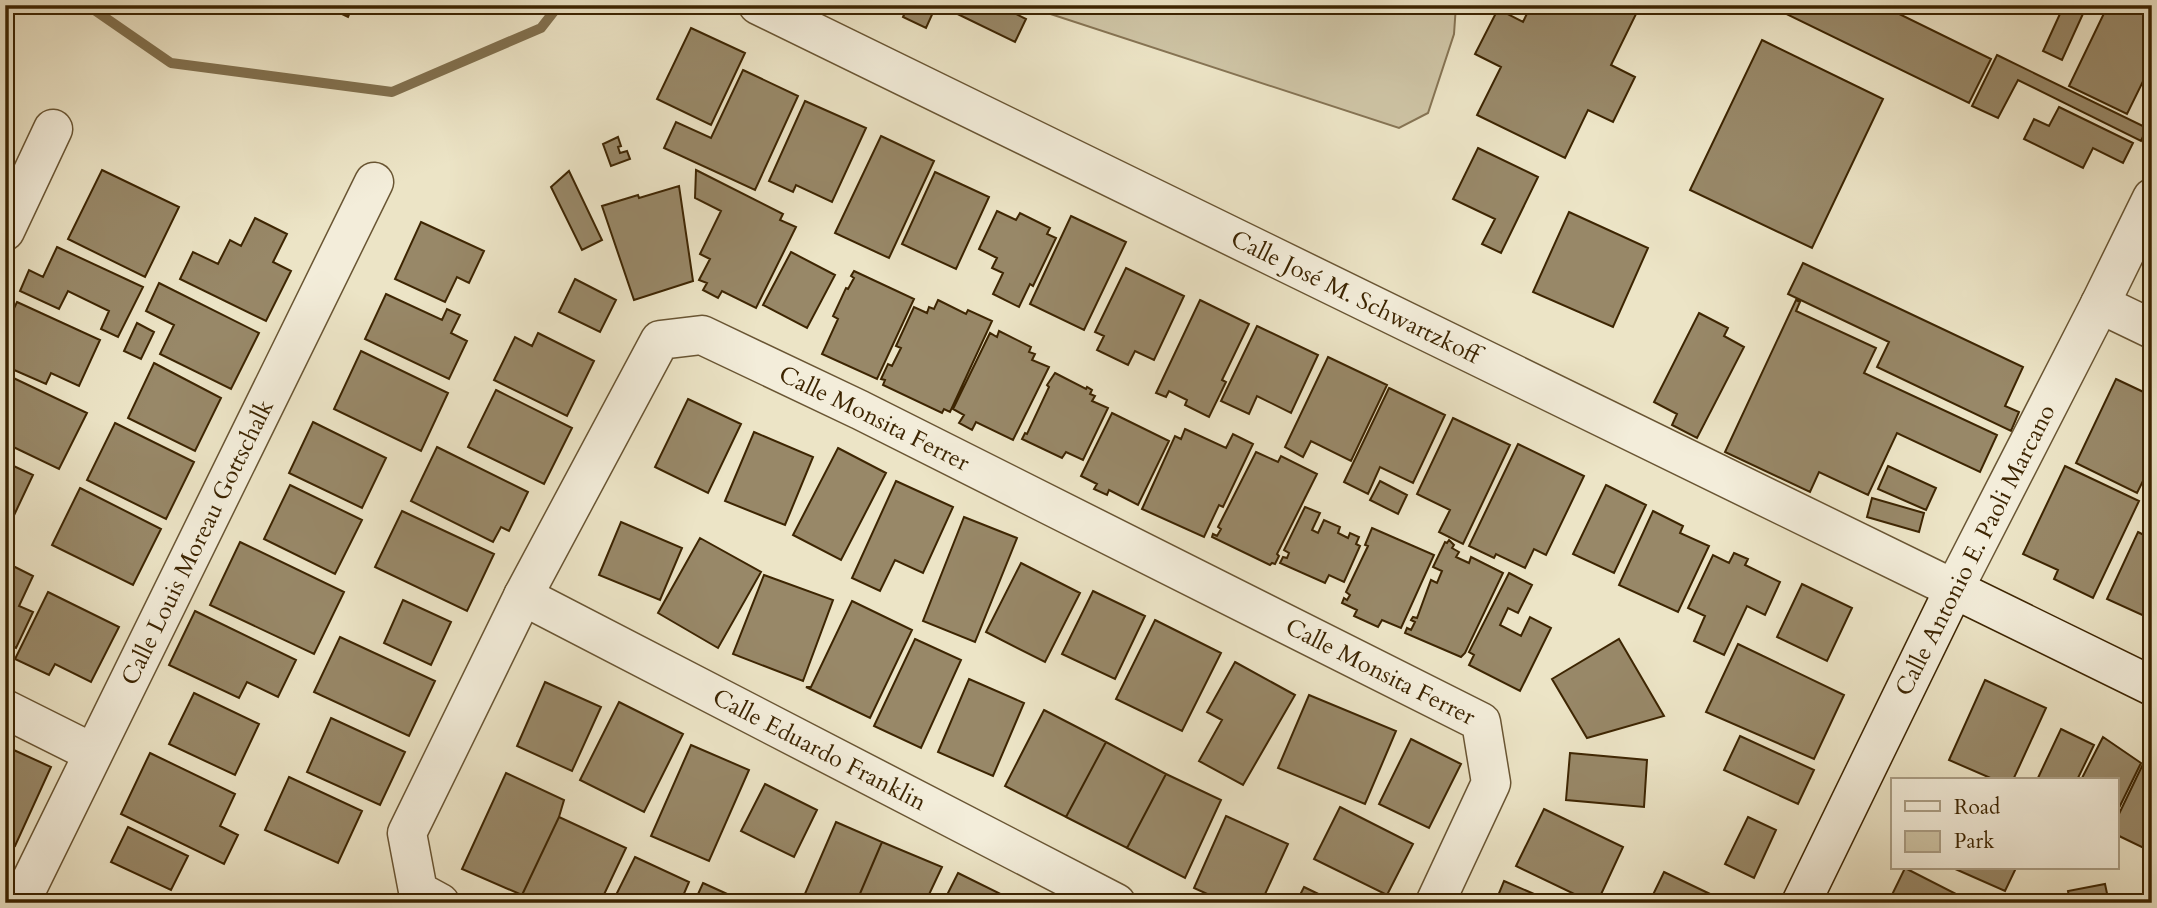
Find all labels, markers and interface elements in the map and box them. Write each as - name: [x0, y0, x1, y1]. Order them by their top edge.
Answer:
- street label: Calle José M. Schwartzkoff: [1225, 222, 1489, 374]
- street label: Calle Monsita Ferrer: [773, 358, 975, 480]
- street label: Calle Louis Moreau Gottschalk: [114, 394, 282, 691]
- street label: Calle Antonio E. Paoli Marcano: [1887, 399, 2064, 702]
- street label: Calle Monsita Ferrer: [1280, 610, 1481, 734]
- street label: Calle Eduardo Franklin: [707, 681, 932, 819]
- legend: [1891, 778, 2118, 870]
- text: Road: [1954, 793, 2000, 822]
- text: Park: [1954, 827, 1995, 856]

